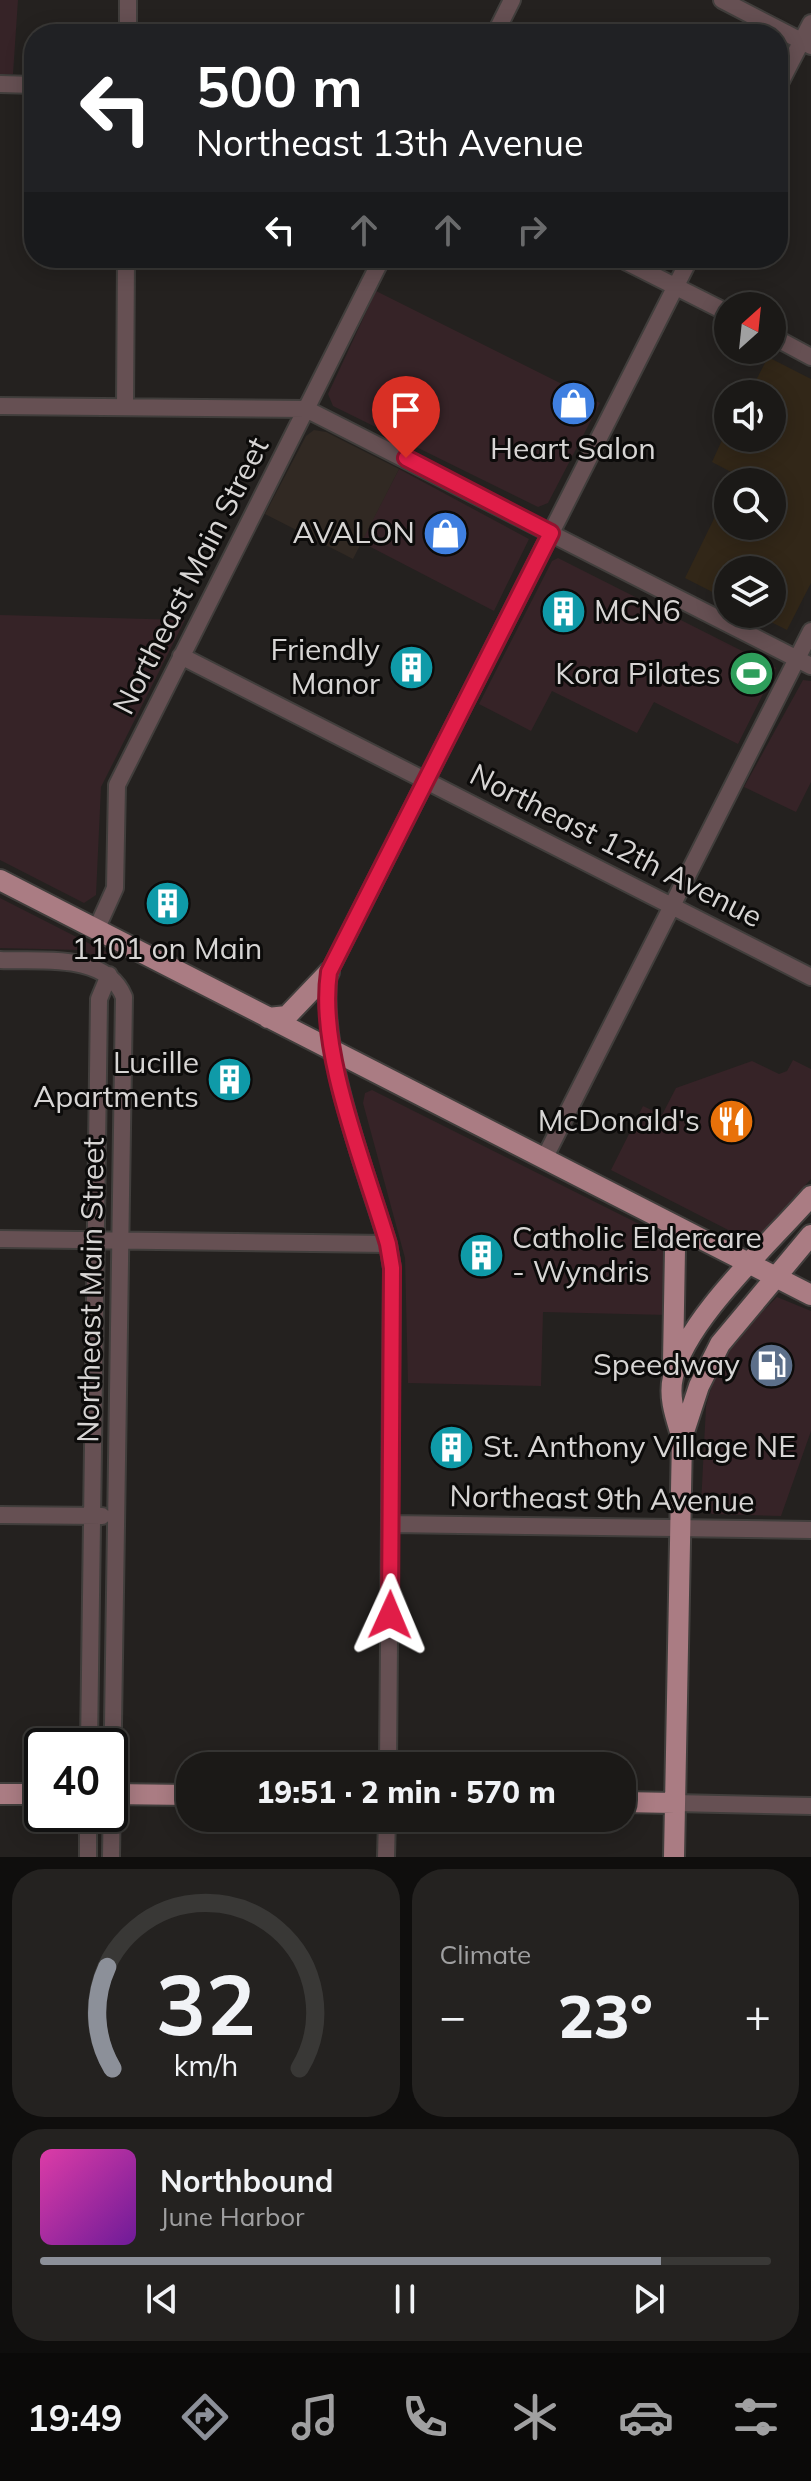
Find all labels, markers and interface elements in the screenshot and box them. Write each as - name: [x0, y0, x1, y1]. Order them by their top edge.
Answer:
- text: 500 m: [196, 51, 363, 121]
- icon: left: [64, 56, 168, 160]
- text: Northeast 13th Avenue: [196, 120, 584, 165]
- icon: left: [258, 208, 302, 252]
- icon: ahead: [342, 208, 386, 252]
- icon: ahead: [426, 208, 470, 252]
- icon: right: [510, 208, 554, 252]
- north arrow: [714, 292, 786, 364]
- map controls: [714, 292, 786, 628]
- pin: [372, 376, 440, 458]
- shop icon: Heart Salon: [549, 379, 597, 427]
- button: sound: [714, 380, 786, 452]
- icon: arrive: [384, 388, 428, 432]
- place label: Heart Salon: [490, 429, 656, 467]
- street label: Northeast Main Street: [104, 431, 276, 720]
- button: search: [714, 468, 786, 540]
- shop icon: AVALON: [422, 509, 470, 557]
- place label: AVALON: [292, 513, 415, 551]
- button: layers: [714, 556, 786, 628]
- building icon: MCN6: [539, 587, 587, 635]
- place label: MCN6: [594, 591, 681, 629]
- place label: Friendly Manor: [270, 630, 380, 702]
- building icon: Friendly Manor: [387, 643, 435, 691]
- sports icon: Kora Pilates: [728, 650, 776, 698]
- place label: Kora Pilates: [555, 654, 721, 692]
- street label: Northeast 12th Avenue: [464, 755, 769, 935]
- building icon: 1101 on Main: [143, 879, 191, 927]
- place label: 1101 on Main: [72, 929, 262, 967]
- place label: Lucille Apartments: [33, 1043, 199, 1115]
- building icon: Lucille Apartments: [206, 1056, 254, 1104]
- restaurant icon: McDonald's: [707, 1097, 755, 1145]
- place label: McDonald's: [538, 1101, 700, 1139]
- street label: Northeast Main Street: [68, 1137, 112, 1443]
- place label: Catholic Eldercare - Wyndris: [512, 1218, 762, 1290]
- building icon: Catholic Eldercare - Wyndris: [457, 1231, 505, 1279]
- fuel station icon: Speedway: [747, 1341, 795, 1389]
- place label: Speedway: [593, 1345, 740, 1383]
- building icon: St. Anthony Village NE: [428, 1423, 476, 1471]
- place label: St. Anthony Village NE: [483, 1427, 796, 1465]
- street label: Northeast 9th Avenue: [449, 1476, 755, 1520]
- position arrow: [348, 1573, 432, 1657]
- speed limit sign: 40: [24, 1728, 128, 1832]
- text: 19:51 · 2 min · 570 m: [256, 1773, 556, 1811]
- text: Climate: [440, 1938, 531, 1971]
- text: 32: [156, 1951, 256, 2056]
- text: 23°: [558, 1978, 653, 2053]
- text: −: [440, 1988, 466, 2043]
- text: +: [745, 1988, 771, 2043]
- text: km/h: [173, 2047, 238, 2083]
- text: Northbound: [160, 2162, 333, 2200]
- text: June Harbor: [160, 2200, 305, 2233]
- icon: previous: [140, 2277, 184, 2321]
- icon: pause: [383, 2277, 427, 2321]
- icon: next: [627, 2277, 671, 2321]
- icon: directions: [177, 2389, 233, 2445]
- icon: music: [287, 2389, 343, 2445]
- icon: phone: [397, 2389, 453, 2445]
- icon: climate: [507, 2389, 563, 2445]
- icon: car: [618, 2389, 674, 2445]
- icon: filters: [728, 2389, 784, 2445]
- text: 19:49: [27, 2395, 122, 2440]

